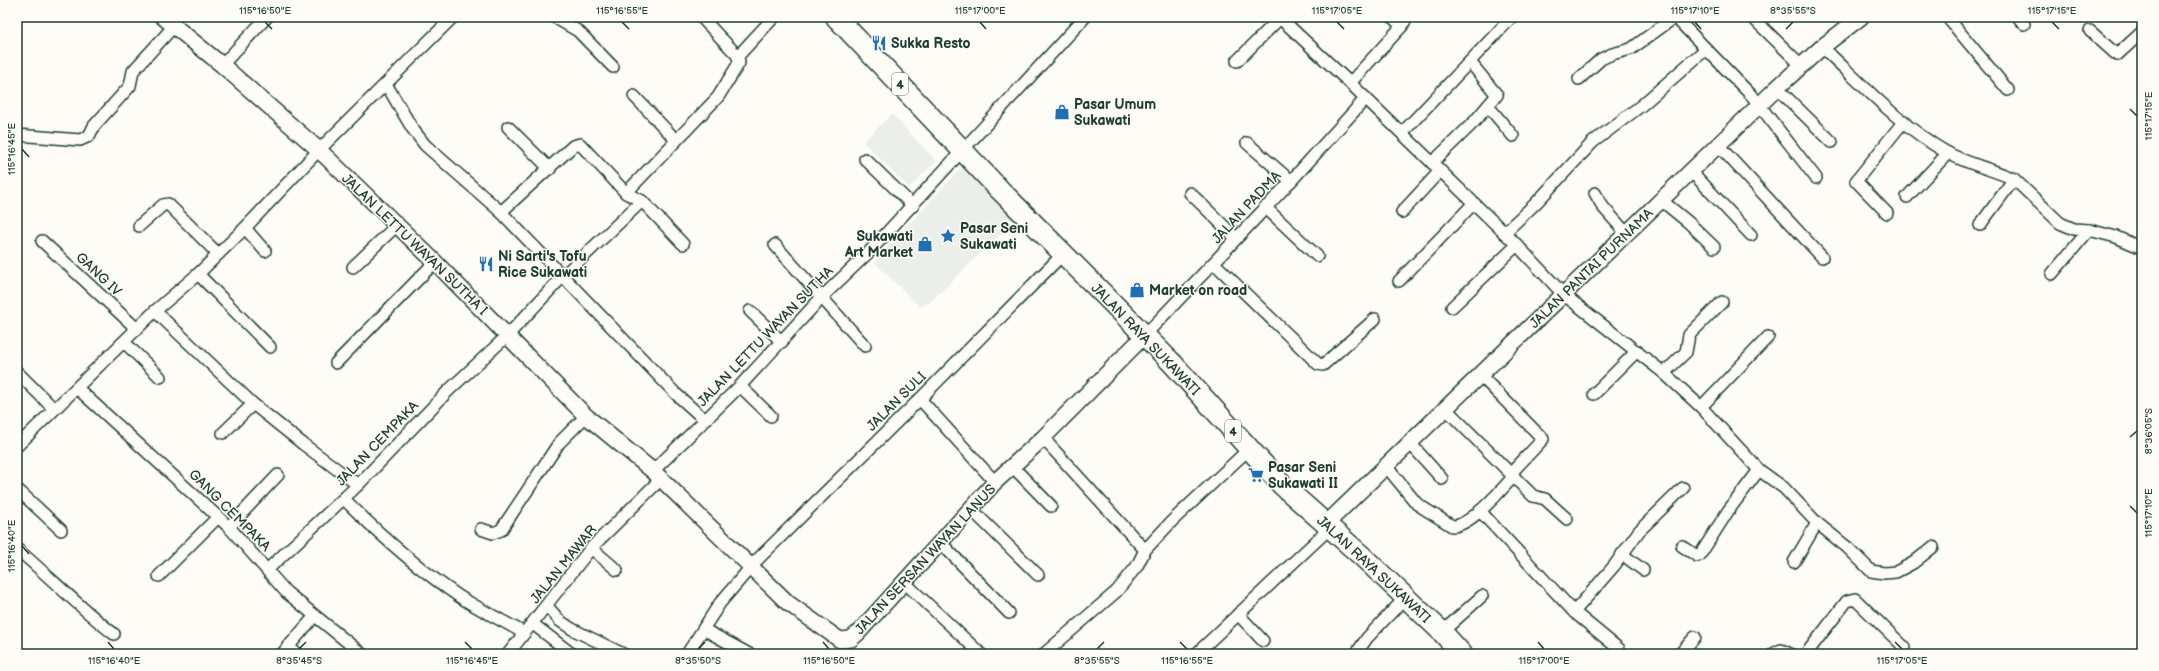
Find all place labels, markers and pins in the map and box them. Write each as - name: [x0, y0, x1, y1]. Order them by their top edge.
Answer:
- restaurant icon: Sukka Resto: [870, 34, 888, 52]
- place label: Sukka Resto: [891, 35, 971, 52]
- place label: Pasar Umum Sukawati: [1074, 96, 1156, 129]
- shop icon: Pasar Umum Sukawati: [1053, 103, 1071, 121]
- place label: Pasar Seni Sukawati: [960, 220, 1028, 253]
- place icon: Pasar Seni Sukawati: [939, 227, 957, 245]
- place label: Sukawati Art Market: [844, 228, 913, 261]
- shop icon: Sukawati Art Market: [916, 235, 934, 253]
- place label: Ni Sarti's Tofu Rice Sukawati: [498, 248, 587, 281]
- restaurant icon: Ni Sarti's Tofu Rice Sukawati: [477, 255, 495, 273]
- shop icon: Market on road: [1128, 281, 1146, 299]
- place label: Market on road: [1149, 282, 1247, 299]
- place label: Pasar Seni Sukawati II: [1268, 459, 1338, 492]
- supermarket icon: Pasar Seni Sukawati II: [1247, 466, 1265, 484]

